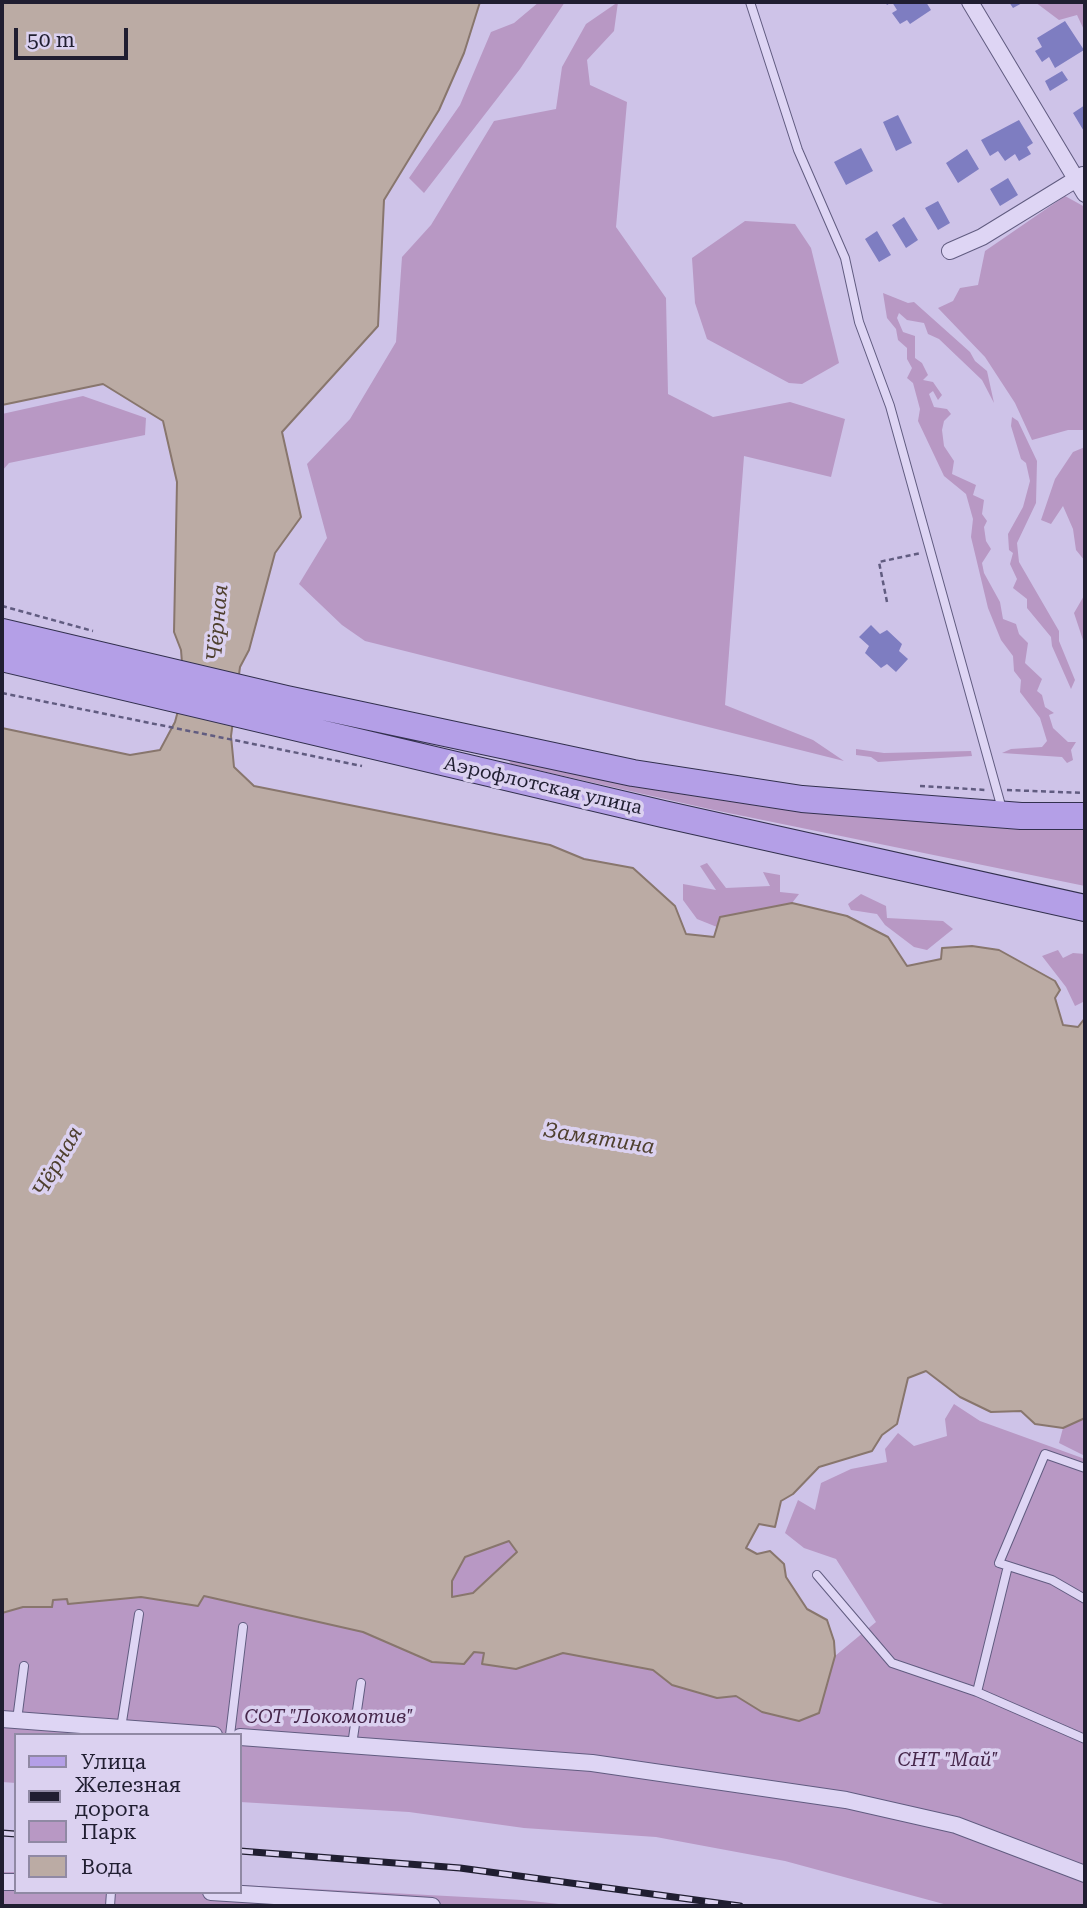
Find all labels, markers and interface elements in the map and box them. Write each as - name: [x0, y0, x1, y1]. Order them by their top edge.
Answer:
- scale bar: [18, 14, 131, 58]
- text: 50 m: [27, 28, 75, 52]
- water label: Чёрная: [202, 583, 234, 663]
- street label: Аэрофлотская улица: [442, 752, 644, 820]
- water label: Замятина: [542, 1118, 656, 1160]
- water label: Чёрная: [28, 1122, 88, 1202]
- park label: СОТ "Локомотив": [245, 1706, 413, 1728]
- legend: [14, 1733, 242, 1894]
- park label: СНТ "Май": [898, 1749, 998, 1771]
- text: Улица: [81, 1750, 146, 1774]
- text: Железная дорога: [75, 1773, 181, 1821]
- text: Парк: [81, 1820, 137, 1844]
- text: Вода: [81, 1855, 133, 1879]

